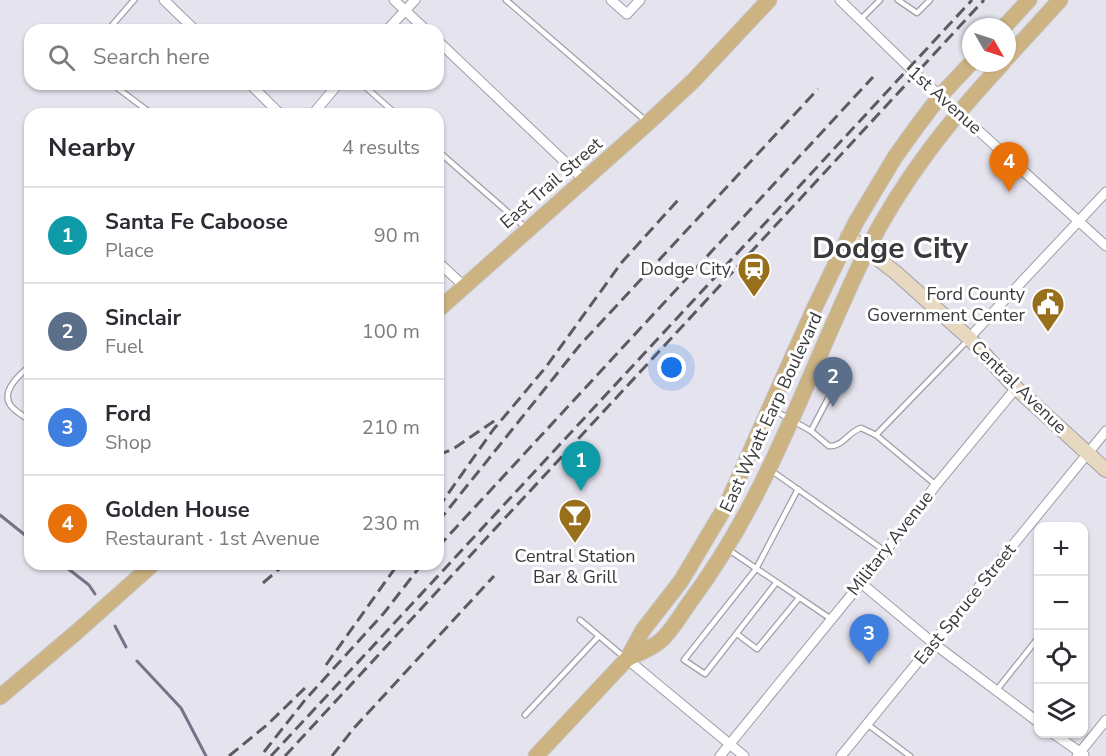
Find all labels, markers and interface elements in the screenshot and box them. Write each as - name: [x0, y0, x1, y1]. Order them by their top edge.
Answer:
- north arrow: [962, 18, 1016, 72]
- search box: [24, 24, 444, 90]
- icon: search: [45, 41, 78, 74]
- text: Search here: [93, 42, 210, 72]
- street label: 1st Avenue: [903, 60, 987, 140]
- text: Nearby: [48, 130, 135, 165]
- street label: East Trail Street: [495, 132, 608, 234]
- text: 4 results: [342, 134, 420, 161]
- pin: 4: [990, 142, 1028, 192]
- text: Santa Fe Caboose: [105, 207, 288, 237]
- text: 1: [62, 222, 74, 249]
- text: 90 m: [374, 222, 420, 249]
- district label: Dodge City: [812, 228, 968, 269]
- text: Place: [105, 237, 154, 264]
- station icon: Dodge City: [736, 251, 772, 298]
- place label: Dodge City: [640, 257, 732, 281]
- place label: Ford County Government Center: [867, 282, 1026, 327]
- public building icon: Ford County Government Center: [1030, 286, 1066, 333]
- text: Sinclair: [105, 303, 181, 333]
- street label: East Wyatt Earp Boulevard: [714, 308, 828, 516]
- text: 2: [62, 318, 74, 345]
- text: 100 m: [362, 318, 420, 345]
- text: Fuel: [105, 333, 144, 360]
- street label: Central Avenue: [966, 335, 1072, 439]
- your location: [657, 353, 686, 382]
- pin: 2: [814, 358, 852, 407]
- text: Ford: [105, 399, 151, 429]
- text: 3: [62, 414, 74, 441]
- text: 210 m: [362, 414, 420, 441]
- text: Shop: [105, 429, 151, 456]
- pin: 1: [562, 442, 600, 491]
- street label: Military Avenue: [841, 486, 939, 600]
- text: Golden House: [105, 495, 250, 525]
- bar icon: Central Station Bar & Grill: [557, 497, 593, 544]
- text: 4: [62, 510, 74, 537]
- text: 230 m: [362, 510, 420, 537]
- map controls: [1034, 522, 1088, 738]
- button: +: [1034, 522, 1088, 576]
- text: Restaurant · 1st Avenue: [105, 525, 320, 552]
- street label: East Spruce Street: [909, 538, 1022, 669]
- place label: Central Station Bar & Grill: [514, 544, 636, 589]
- button: −: [1034, 576, 1088, 630]
- pin: 3: [850, 614, 888, 664]
- button: locate: [1034, 630, 1088, 684]
- button: layers: [1034, 684, 1088, 738]

